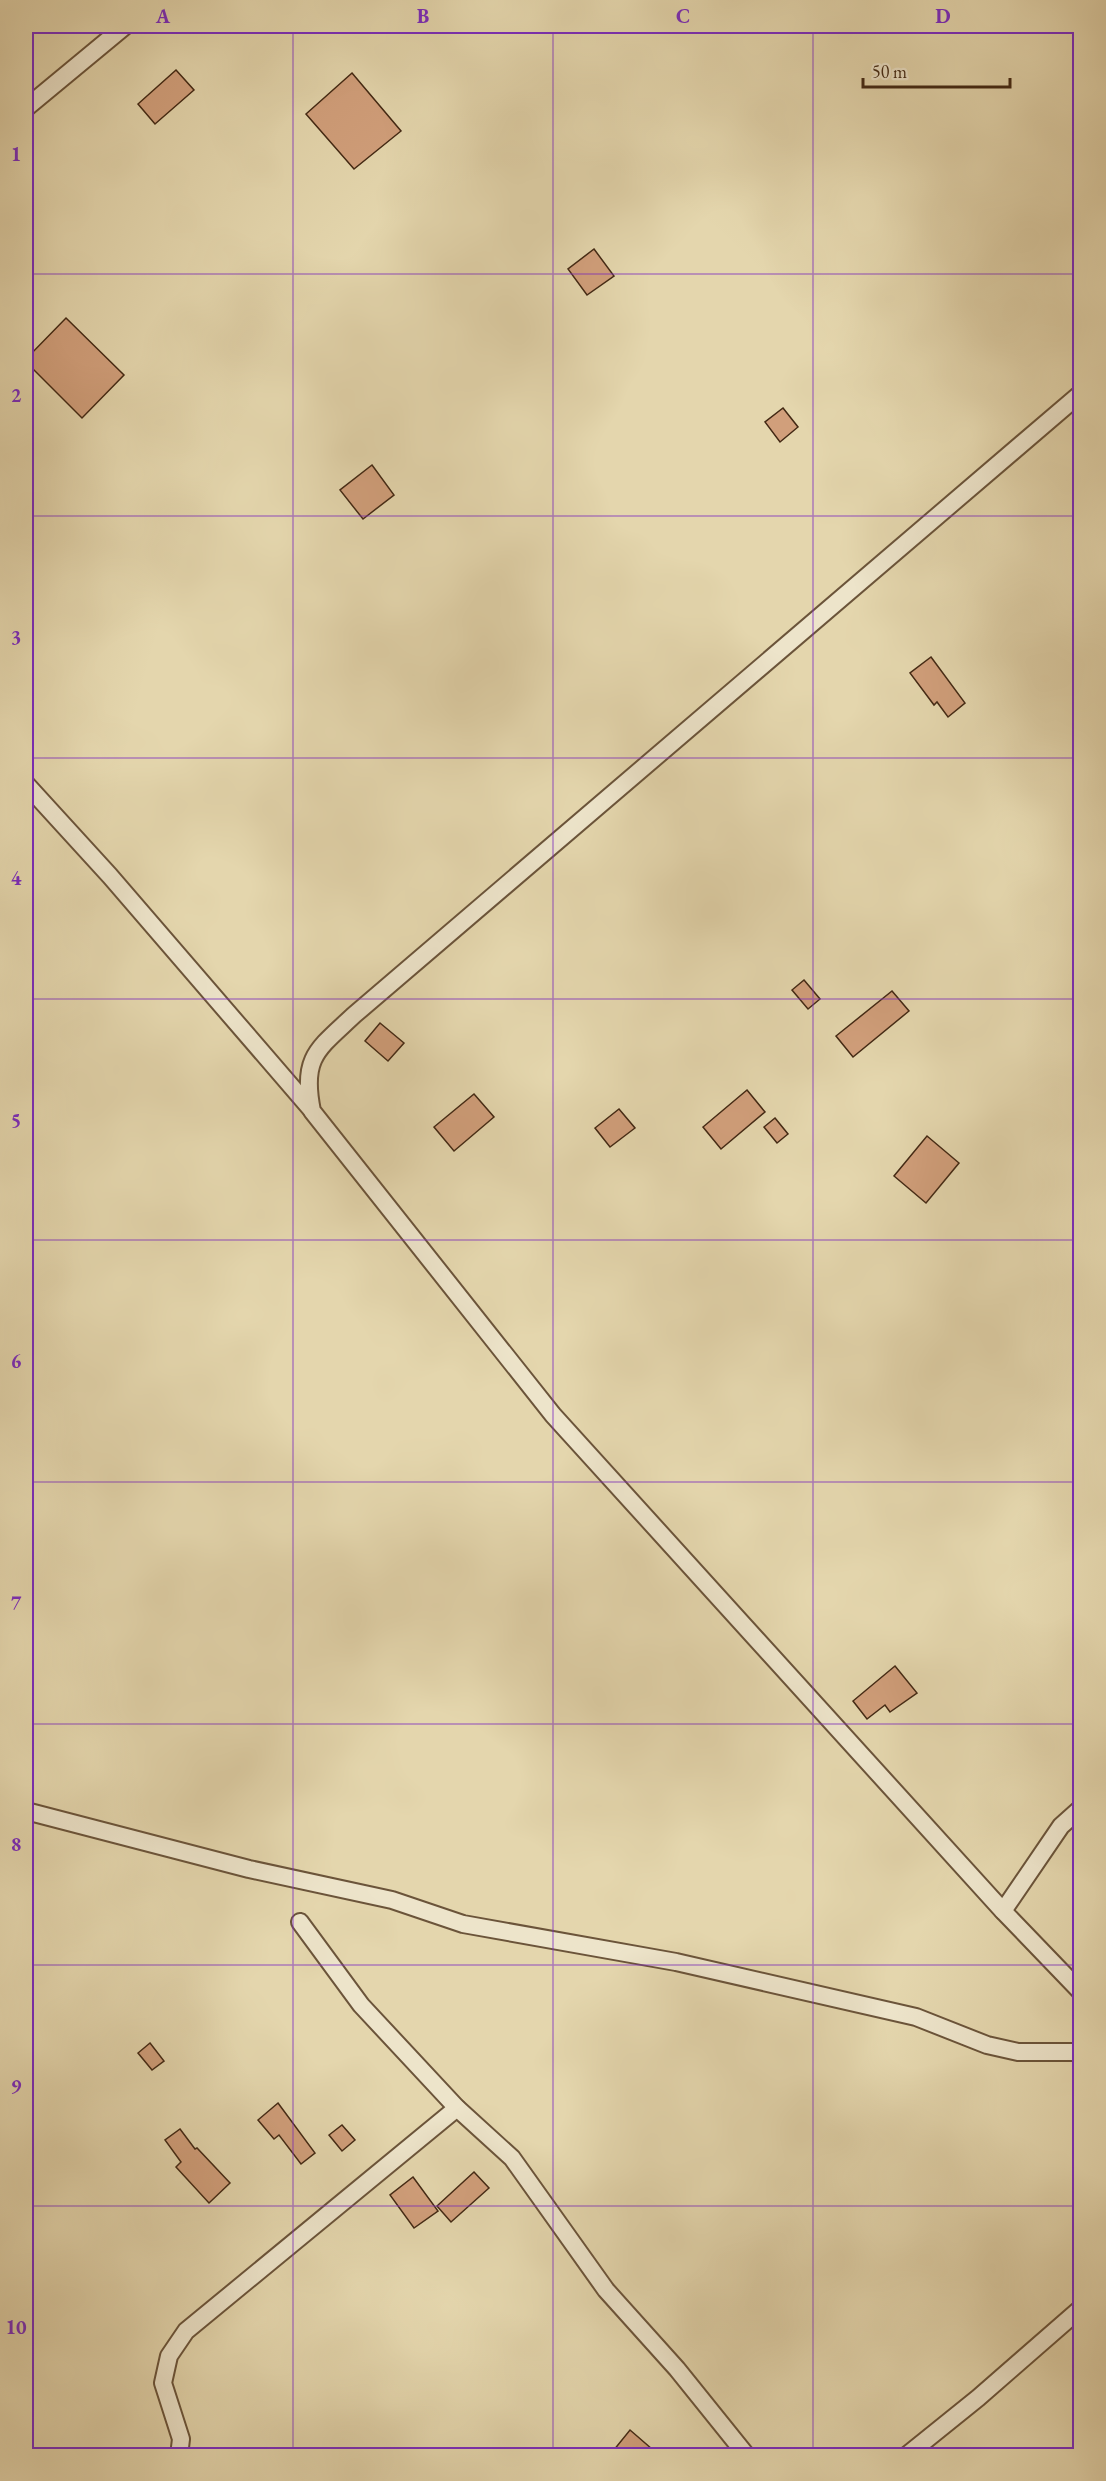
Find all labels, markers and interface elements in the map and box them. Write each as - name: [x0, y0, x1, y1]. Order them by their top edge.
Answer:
- text: A: [155, 3, 171, 29]
- text: B: [417, 3, 429, 29]
- text: C: [676, 3, 690, 29]
- text: D: [935, 3, 951, 29]
- scale bar: [863, 51, 1010, 89]
- text: 50 m: [872, 60, 907, 83]
- text: 1: [11, 141, 21, 167]
- text: 2: [11, 382, 22, 408]
- text: 3: [11, 624, 21, 650]
- text: 4: [11, 865, 22, 891]
- text: 5: [11, 1107, 21, 1133]
- text: 6: [11, 1348, 22, 1374]
- text: 7: [11, 1590, 22, 1616]
- text: 8: [11, 1831, 21, 1857]
- text: 9: [11, 2073, 22, 2099]
- text: 10: [5, 2314, 27, 2340]

